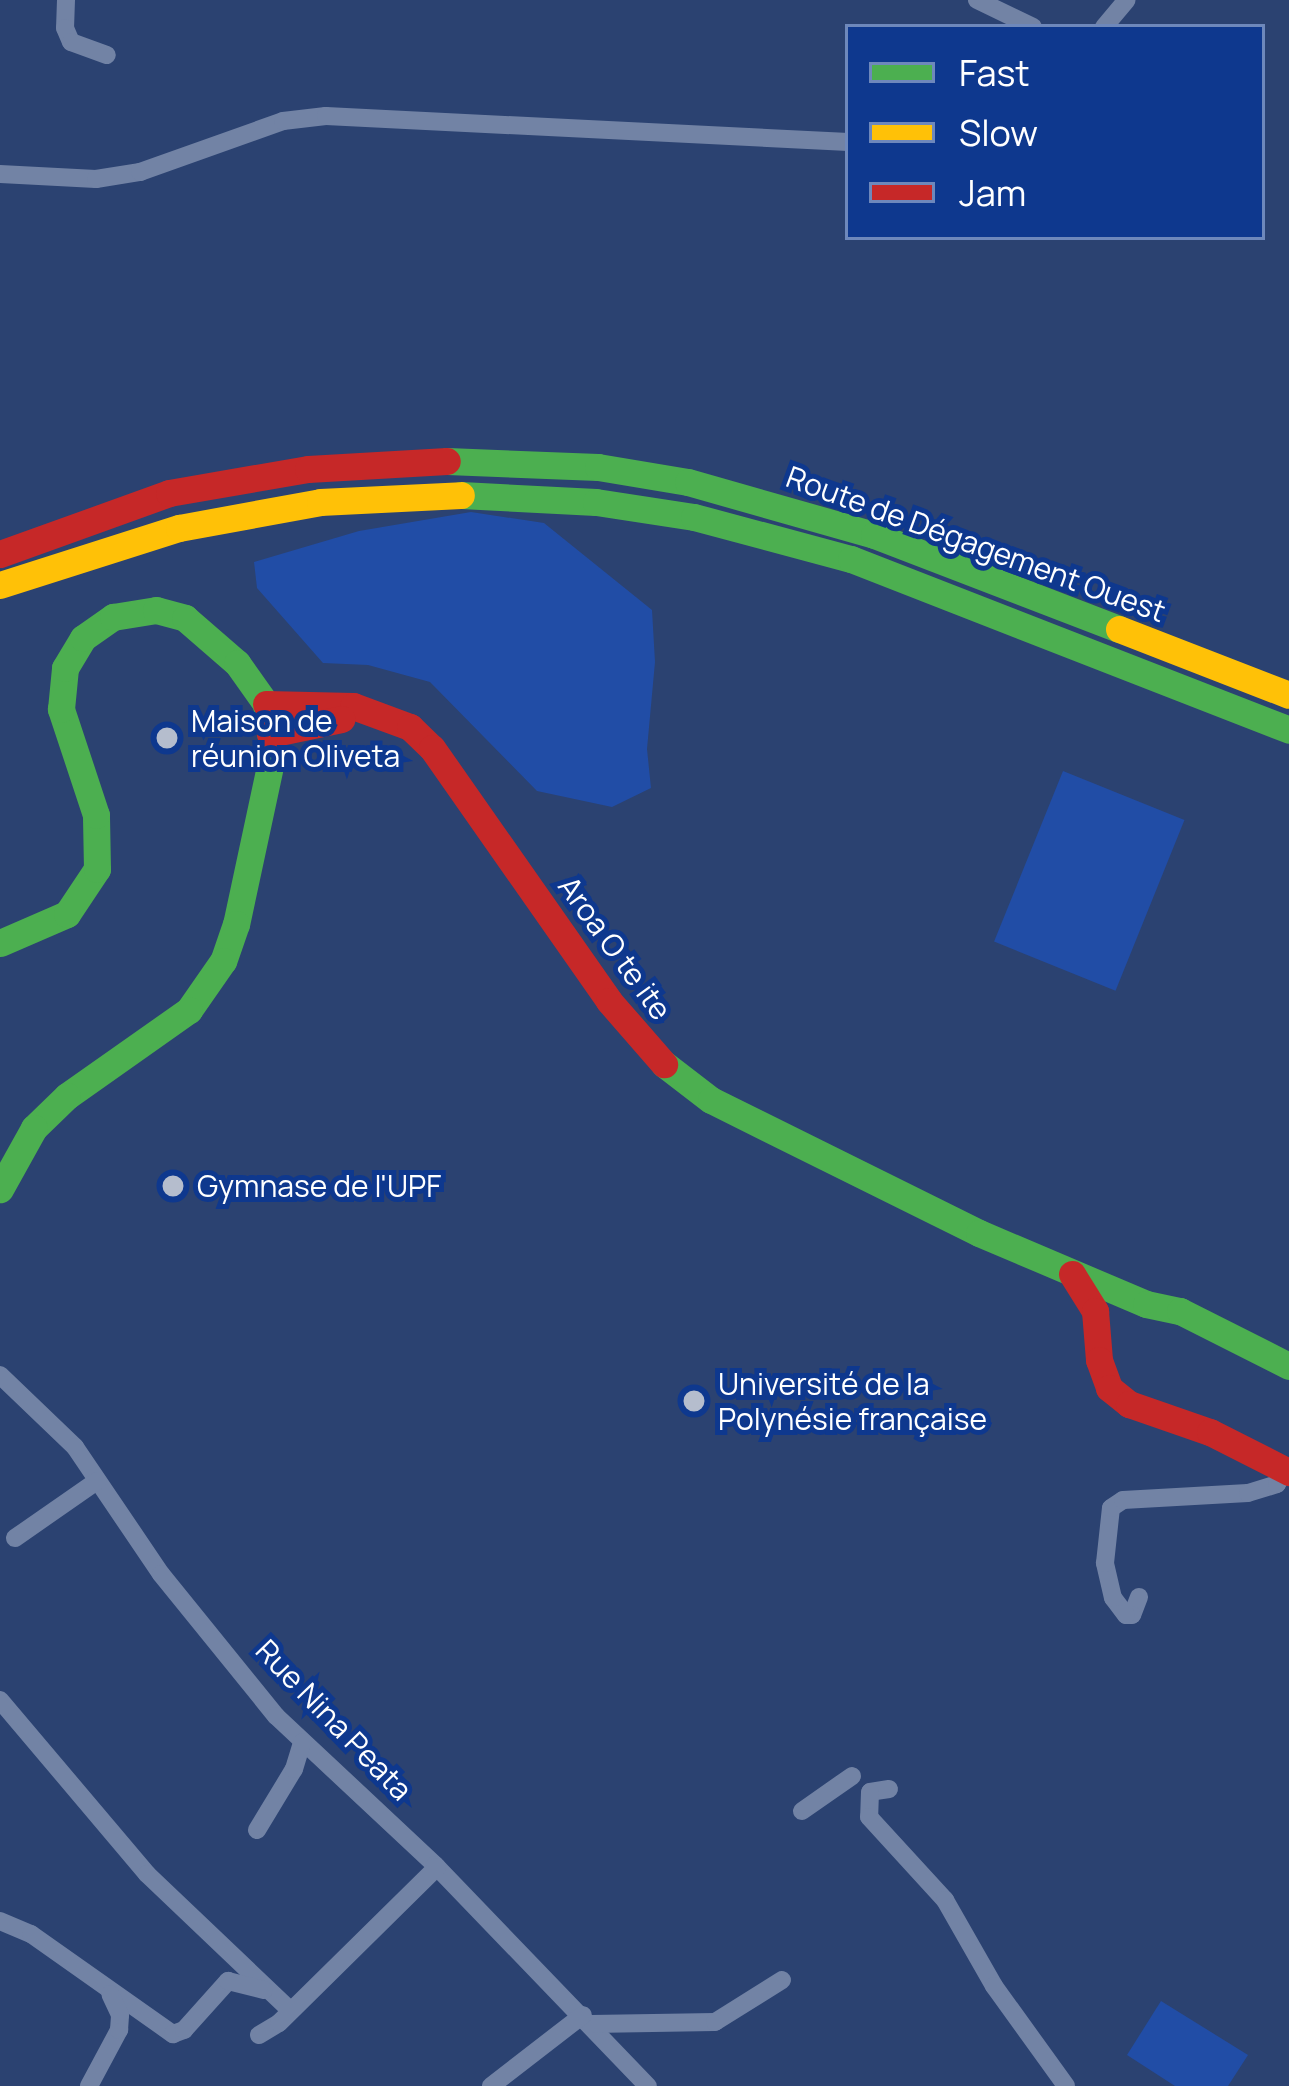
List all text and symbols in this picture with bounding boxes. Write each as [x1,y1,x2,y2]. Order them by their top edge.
legend [845,24,1265,240]
text: Fast [959,48,1030,97]
text: Slow [959,108,1038,157]
text: Jam [959,168,1026,217]
street label: Route de Dégagement Ouest [782,459,1170,629]
place label: Maison de réunion Oliveta [191,703,400,774]
marker: Maison de réunion Oliveta [154,725,180,751]
street label: Aroa O te ite [551,869,679,1027]
place label: Gymnase de l'UPF [197,1168,441,1204]
marker: Gymnase de l'UPF [160,1173,186,1199]
place label: Université de la Polynésie française [718,1366,987,1436]
marker: Université de la Polynésie française [681,1388,707,1414]
street label: Rue Nina Peata [248,1632,420,1808]

